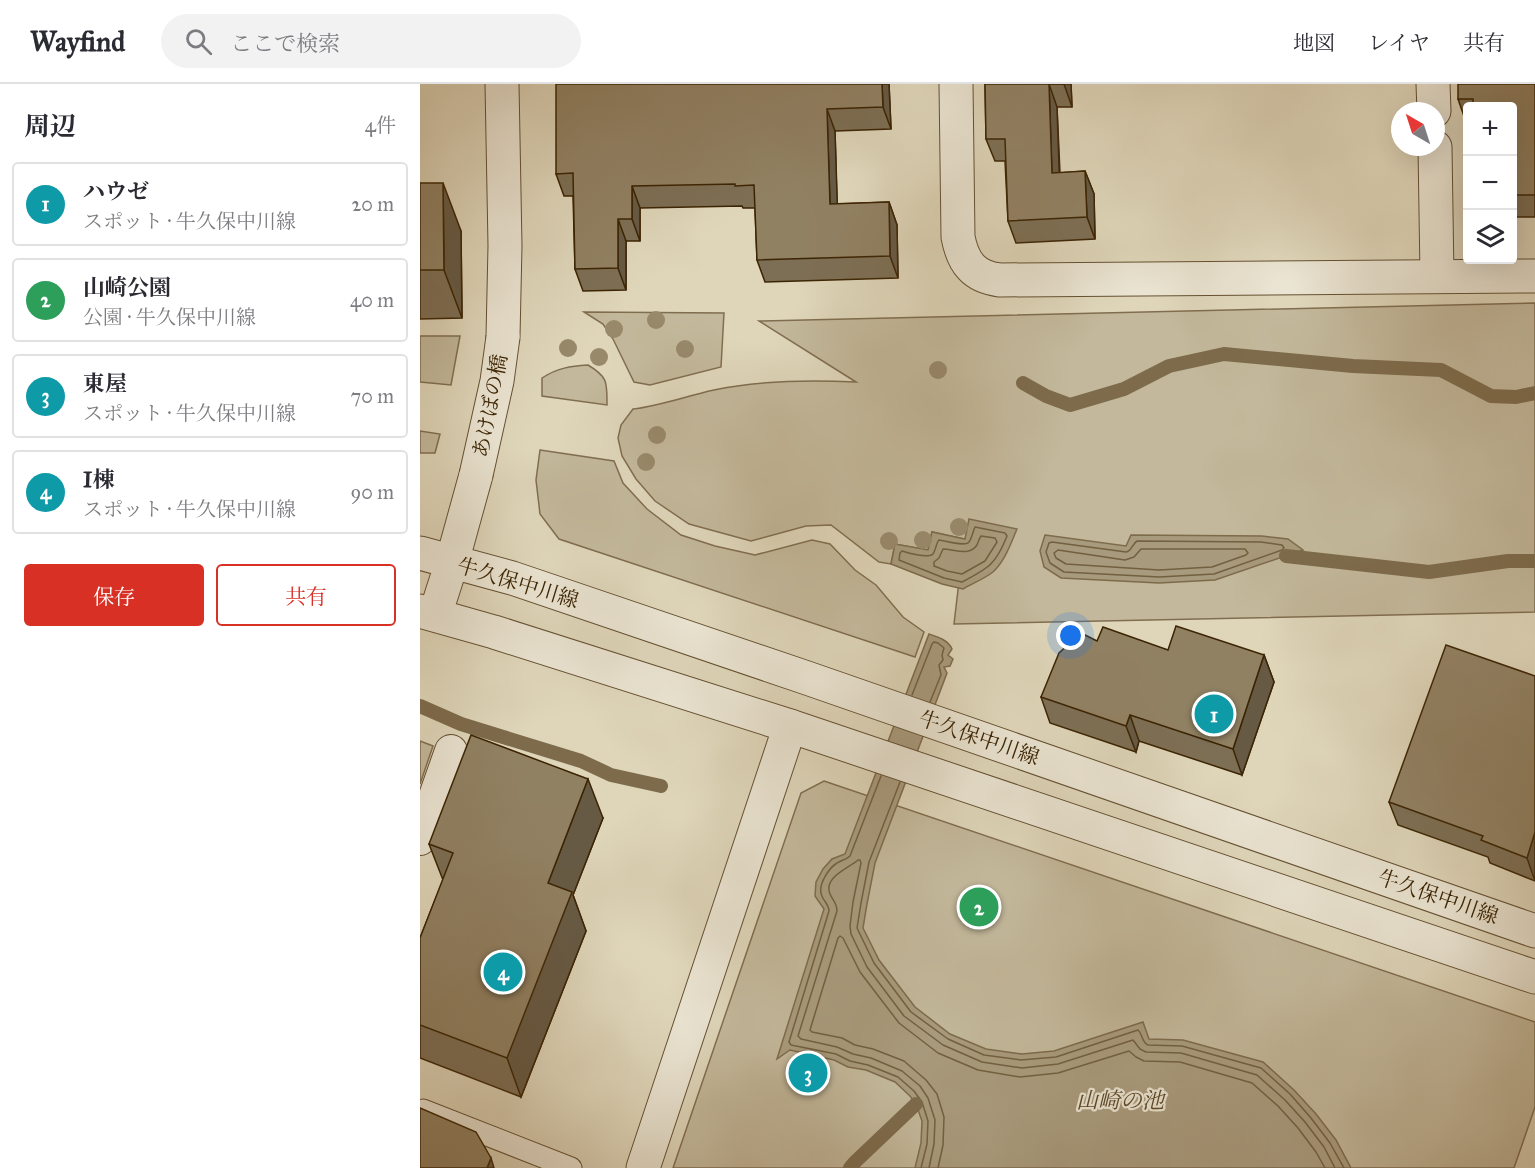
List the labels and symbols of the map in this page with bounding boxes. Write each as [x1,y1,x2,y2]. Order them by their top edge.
north arrow [1391,102,1445,156]
street label: あけぼの橋 [467,352,513,460]
street label: 牛久保中川線 [454,552,582,614]
your location [1056,621,1085,650]
pin: 1 [1194,692,1234,736]
street label: 牛久保中川線 [915,705,1043,771]
street label: 牛久保中川線 [1374,864,1502,930]
pin: 2 [960,884,998,930]
pin: 4 [484,950,523,994]
pin: 3 [788,1050,828,1096]
water label: 山崎の池 [1076,1087,1167,1114]

